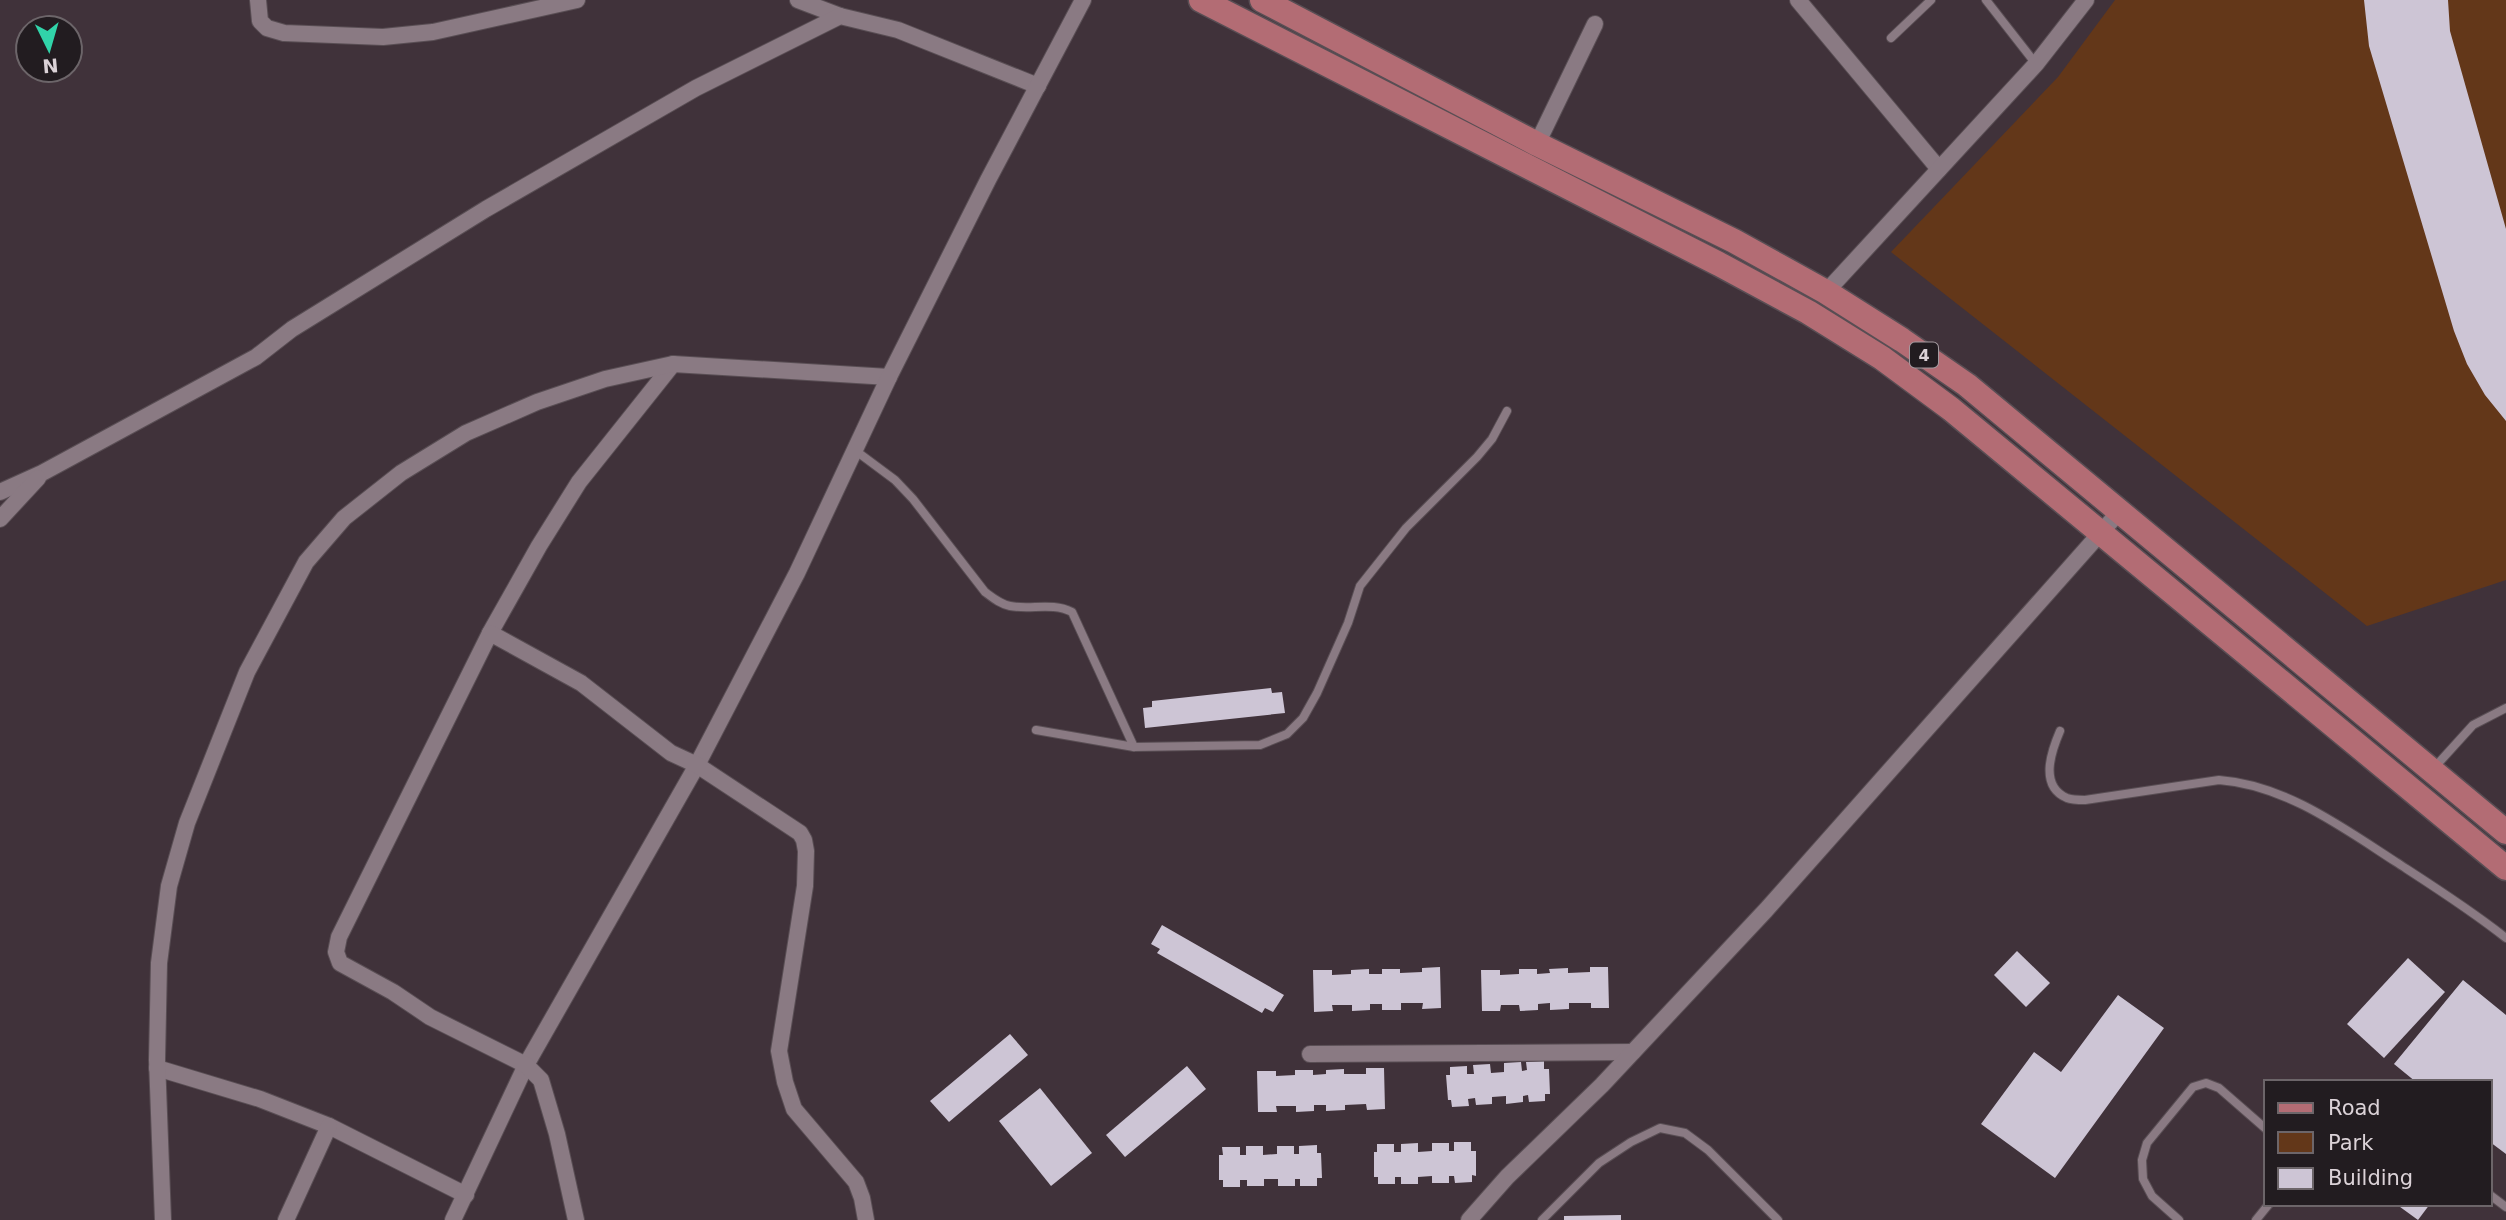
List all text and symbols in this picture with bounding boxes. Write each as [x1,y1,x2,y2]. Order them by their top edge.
north arrow [14,14,84,84]
text: N [42,54,59,78]
road number: 4 [1910,342,1938,368]
legend [2264,1080,2492,1206]
text: Road [2328,1096,2381,1120]
text: Park [2328,1131,2374,1155]
text: Building [2328,1166,2413,1190]

